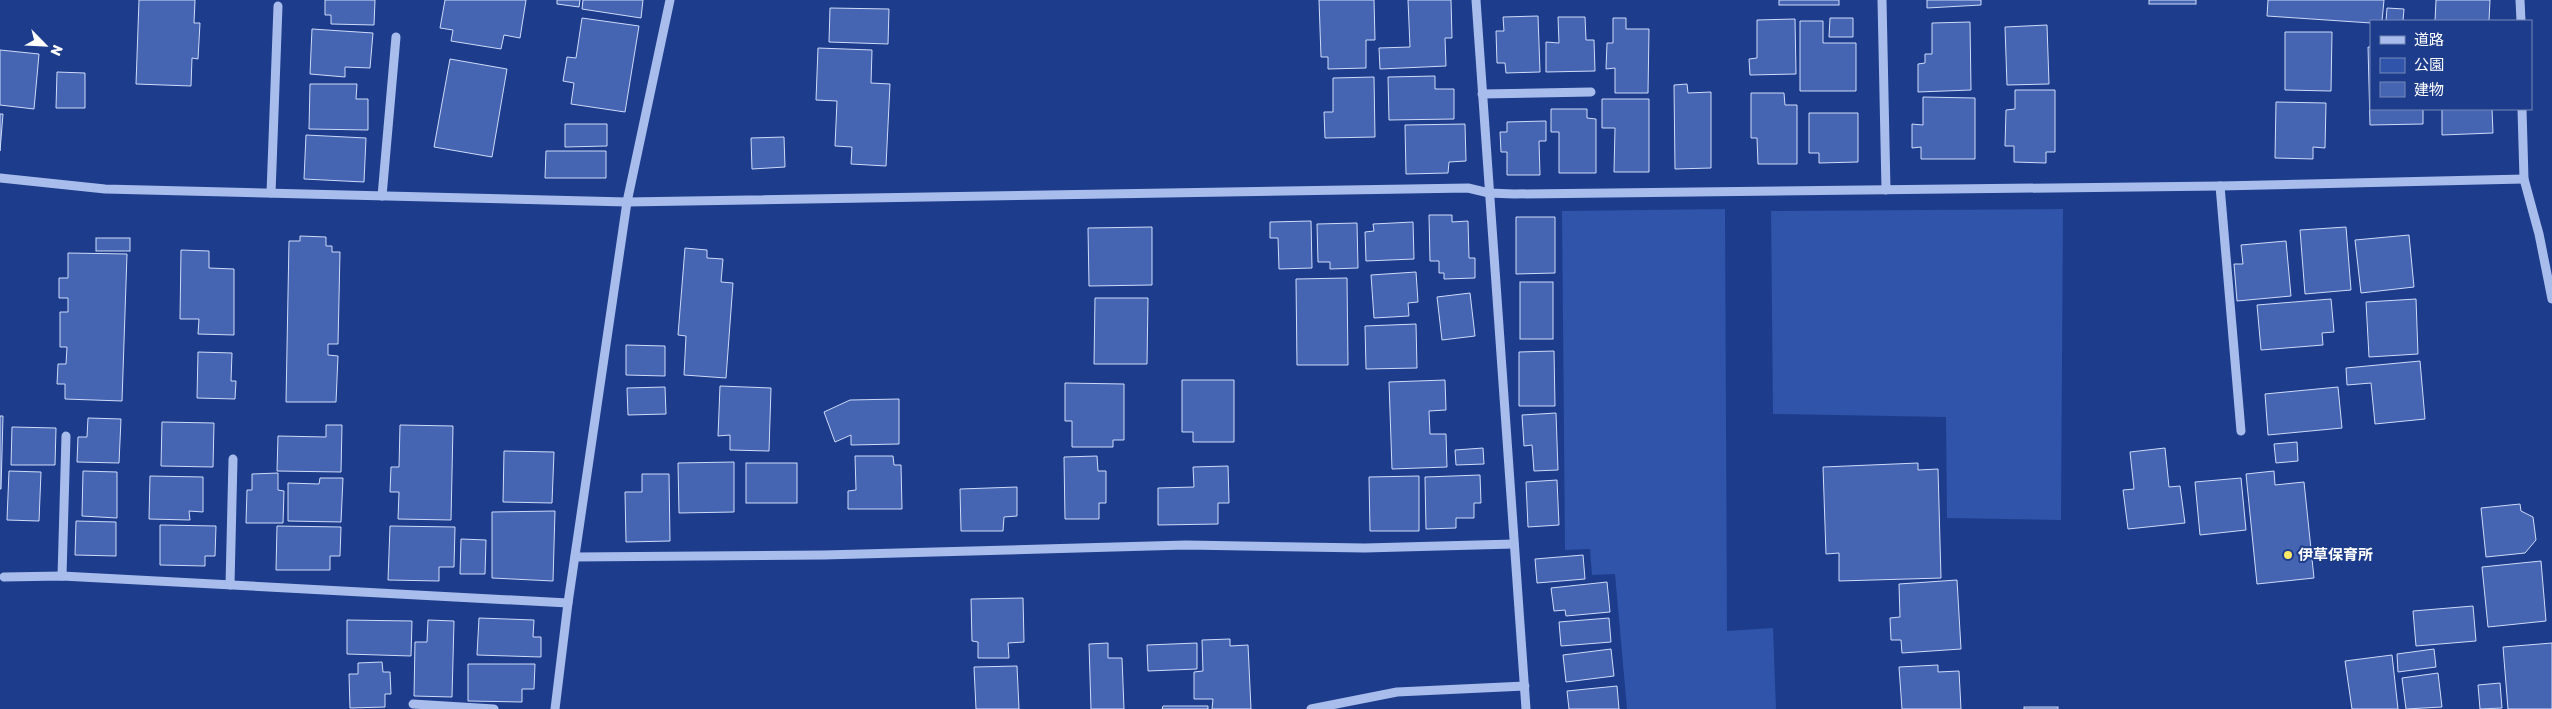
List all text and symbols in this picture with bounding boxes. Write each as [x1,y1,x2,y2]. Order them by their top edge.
north arrow [20,20,70,70]
legend [2370,20,2532,110]
text: 道路 [2414,31,2444,49]
text: N [47,42,66,58]
text: 公園 [2414,56,2444,74]
text: 建物 [2414,81,2444,99]
place label: 伊草保育所 [2298,546,2373,564]
marker: 伊草保育所 [2282,549,2294,561]

